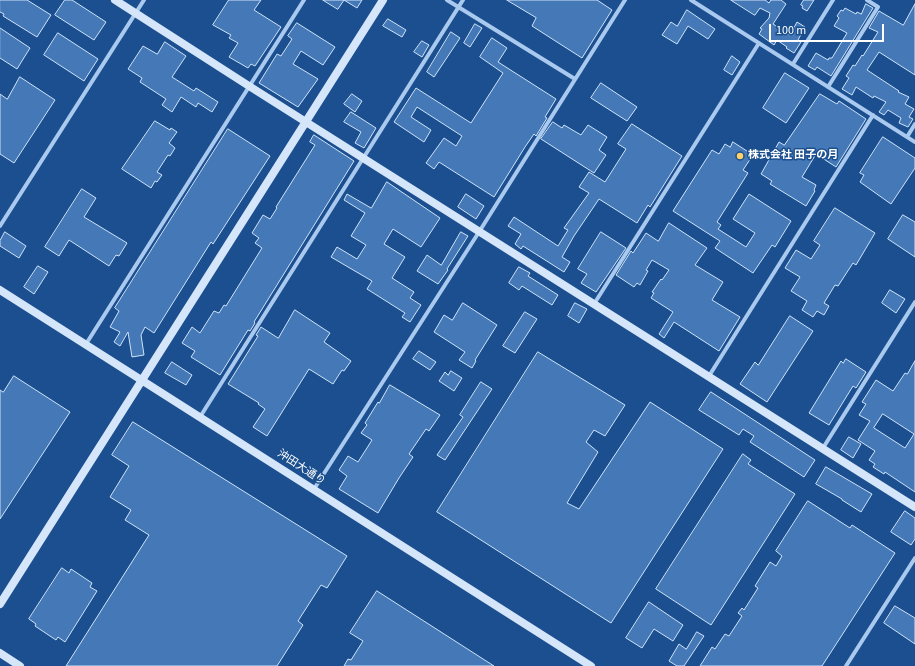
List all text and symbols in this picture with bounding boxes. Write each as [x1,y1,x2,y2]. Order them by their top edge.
scale bar [771,16,886,42]
text: 100 m [776,22,806,39]
place label: 株式会社 田子の月 [748,149,838,163]
marker: 株式会社 田子の月 [735,151,745,161]
street label: 沖田大通り [274,447,328,489]

